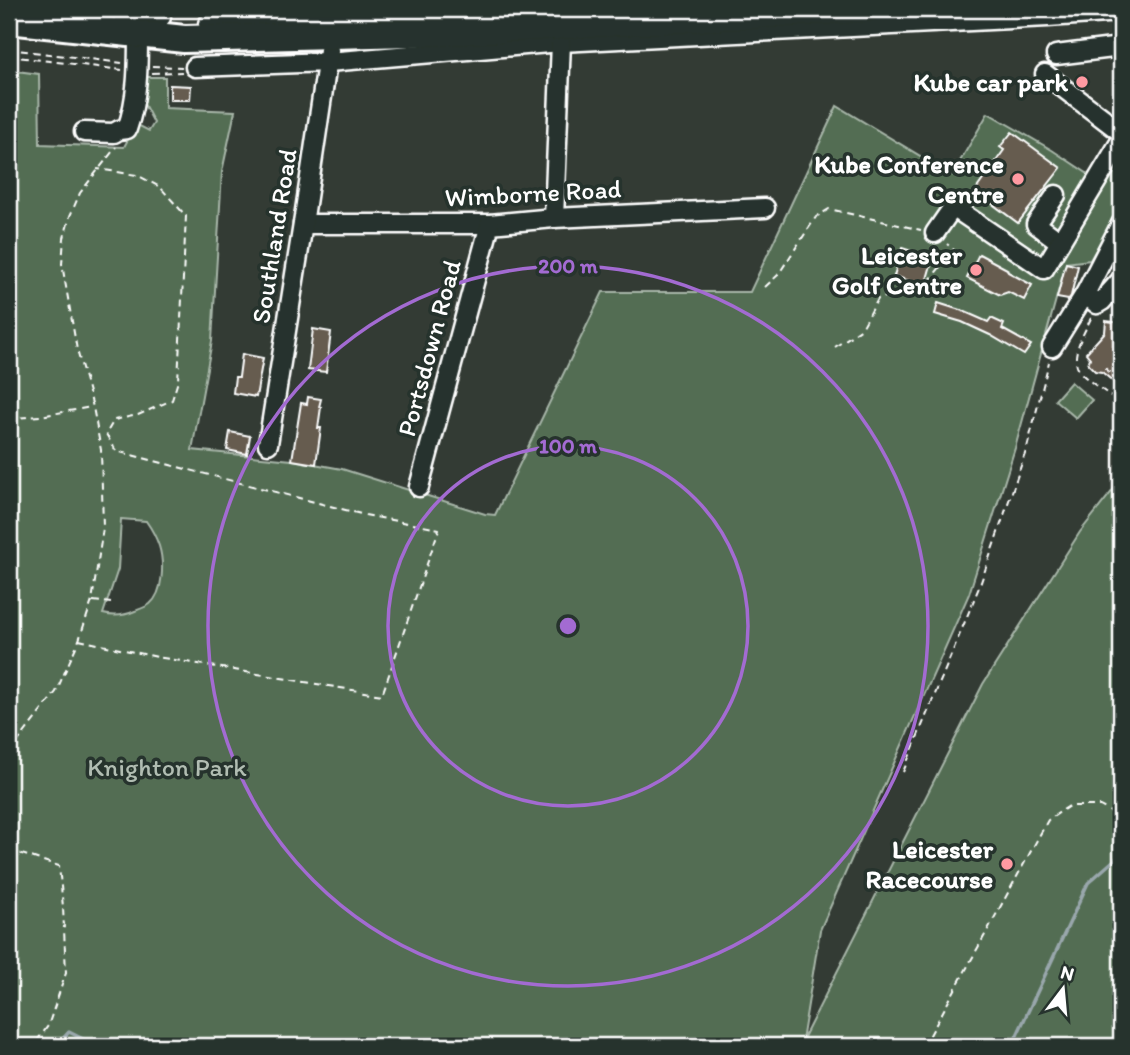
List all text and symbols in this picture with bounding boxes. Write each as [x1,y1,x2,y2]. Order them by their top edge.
place label: Kube car park [914,66,1069,98]
marker: Kube car park [1074,74,1090,90]
street label: Southland Road [244,146,304,326]
place label: Kube Conference Centre [814,148,1004,210]
marker: Kube Conference Centre [1010,171,1026,187]
street label: Wimborne Road [444,172,622,214]
place label: Leicester Golf Centre [832,239,963,301]
text: 200 m [538,253,598,278]
street label: Portsdown Road [390,255,468,440]
marker: Leicester Golf Centre [968,262,984,278]
text: 100 m [539,433,597,458]
centre of rings [556,614,580,638]
park label: Knighton Park [87,751,247,783]
place label: Leicester Racecourse [866,833,994,895]
marker: Leicester Racecourse [999,856,1015,872]
north arrow [1028,954,1098,1024]
text: N [1058,960,1077,986]

